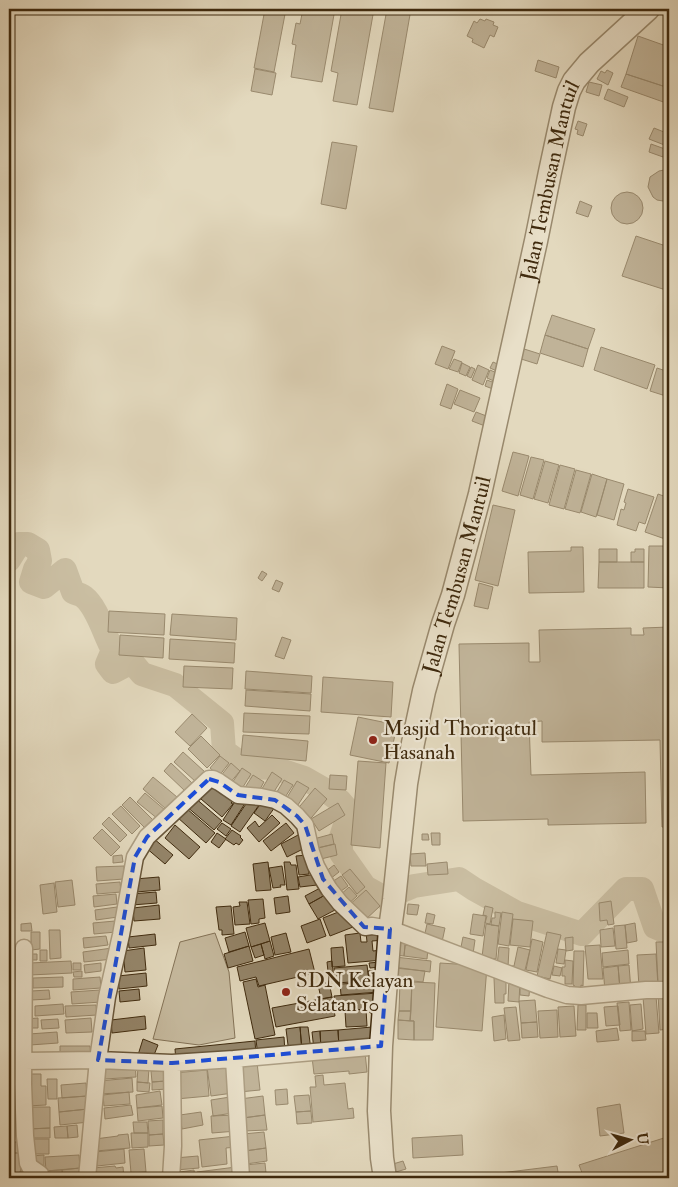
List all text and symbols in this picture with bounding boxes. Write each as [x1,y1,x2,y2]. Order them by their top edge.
street label: Jalan Tembusan Mantuil [514,76,586,285]
street label: Jalan Tembusan Mantuil [416,473,498,678]
place label: Masjid Thoriqatul Hasanah [383,715,537,766]
marker: Masjid Thoriqatul Hasanah [367,734,379,746]
place label: SDN Kelayan Selatan 10 [296,967,413,1018]
marker: SDN Kelayan Selatan 10 [280,986,292,998]
north arrow [606,1114,656,1164]
text: U [633,1132,652,1146]

